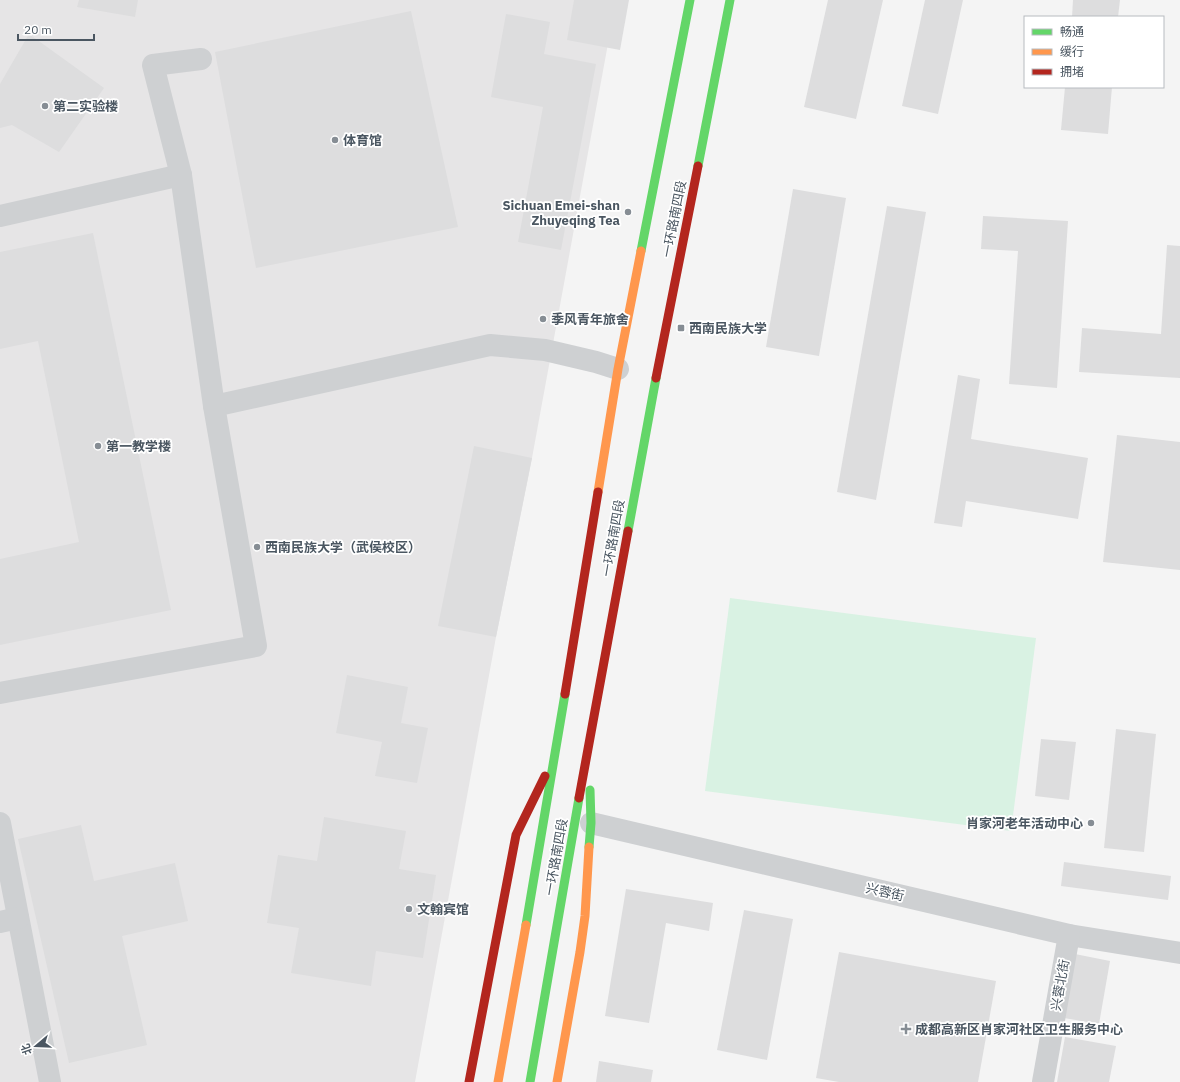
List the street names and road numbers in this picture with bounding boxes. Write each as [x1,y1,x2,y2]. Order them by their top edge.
street label: 一环路南四段 [658,179,690,259]
street label: 一环路南四段 [598,498,628,578]
street label: 一环路南四段 [541,817,571,897]
street label: 兴蓉街 [864,879,906,905]
street label: 兴蓉北街 [1047,958,1073,1012]

